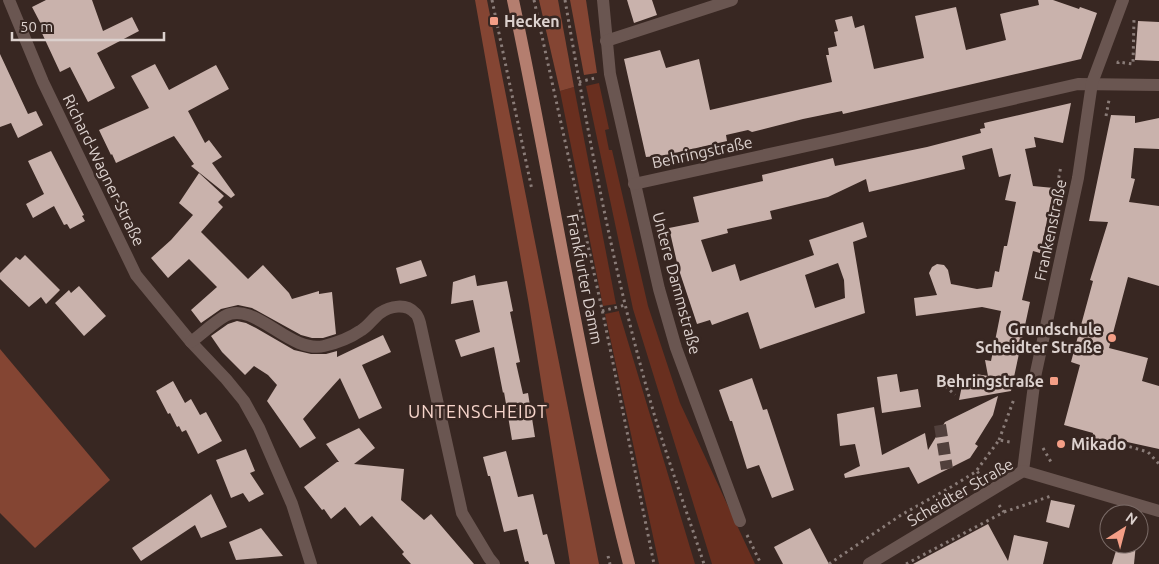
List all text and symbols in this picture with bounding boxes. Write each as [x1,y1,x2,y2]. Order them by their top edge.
scale bar [12,10,165,42]
place label: Hecken [504,12,560,30]
marker: Hecken [488,15,500,27]
text: 50 m [20,18,53,35]
street label: Richard-Wagner-Straße [59,91,149,249]
street label: Behringstraße [650,133,754,171]
street label: Frankenstraße [1030,178,1070,282]
street label: Untere Dammstraße [649,210,705,356]
street label: Frankfurter Damm [563,212,607,346]
place label: Grundschule Scheidter Straße [976,320,1102,356]
marker: Grundschule Scheidter Straße [1106,332,1118,344]
place label: Behringstraße [936,372,1044,390]
marker: Behringstraße [1048,375,1060,387]
district label: UNTENSCHEIDT [408,401,548,421]
place label: Mikado [1071,435,1126,453]
marker: Mikado [1055,438,1067,450]
street label: Scheidter Straße [904,454,1016,530]
north arrow [1099,504,1149,554]
text: N [1123,509,1141,528]

